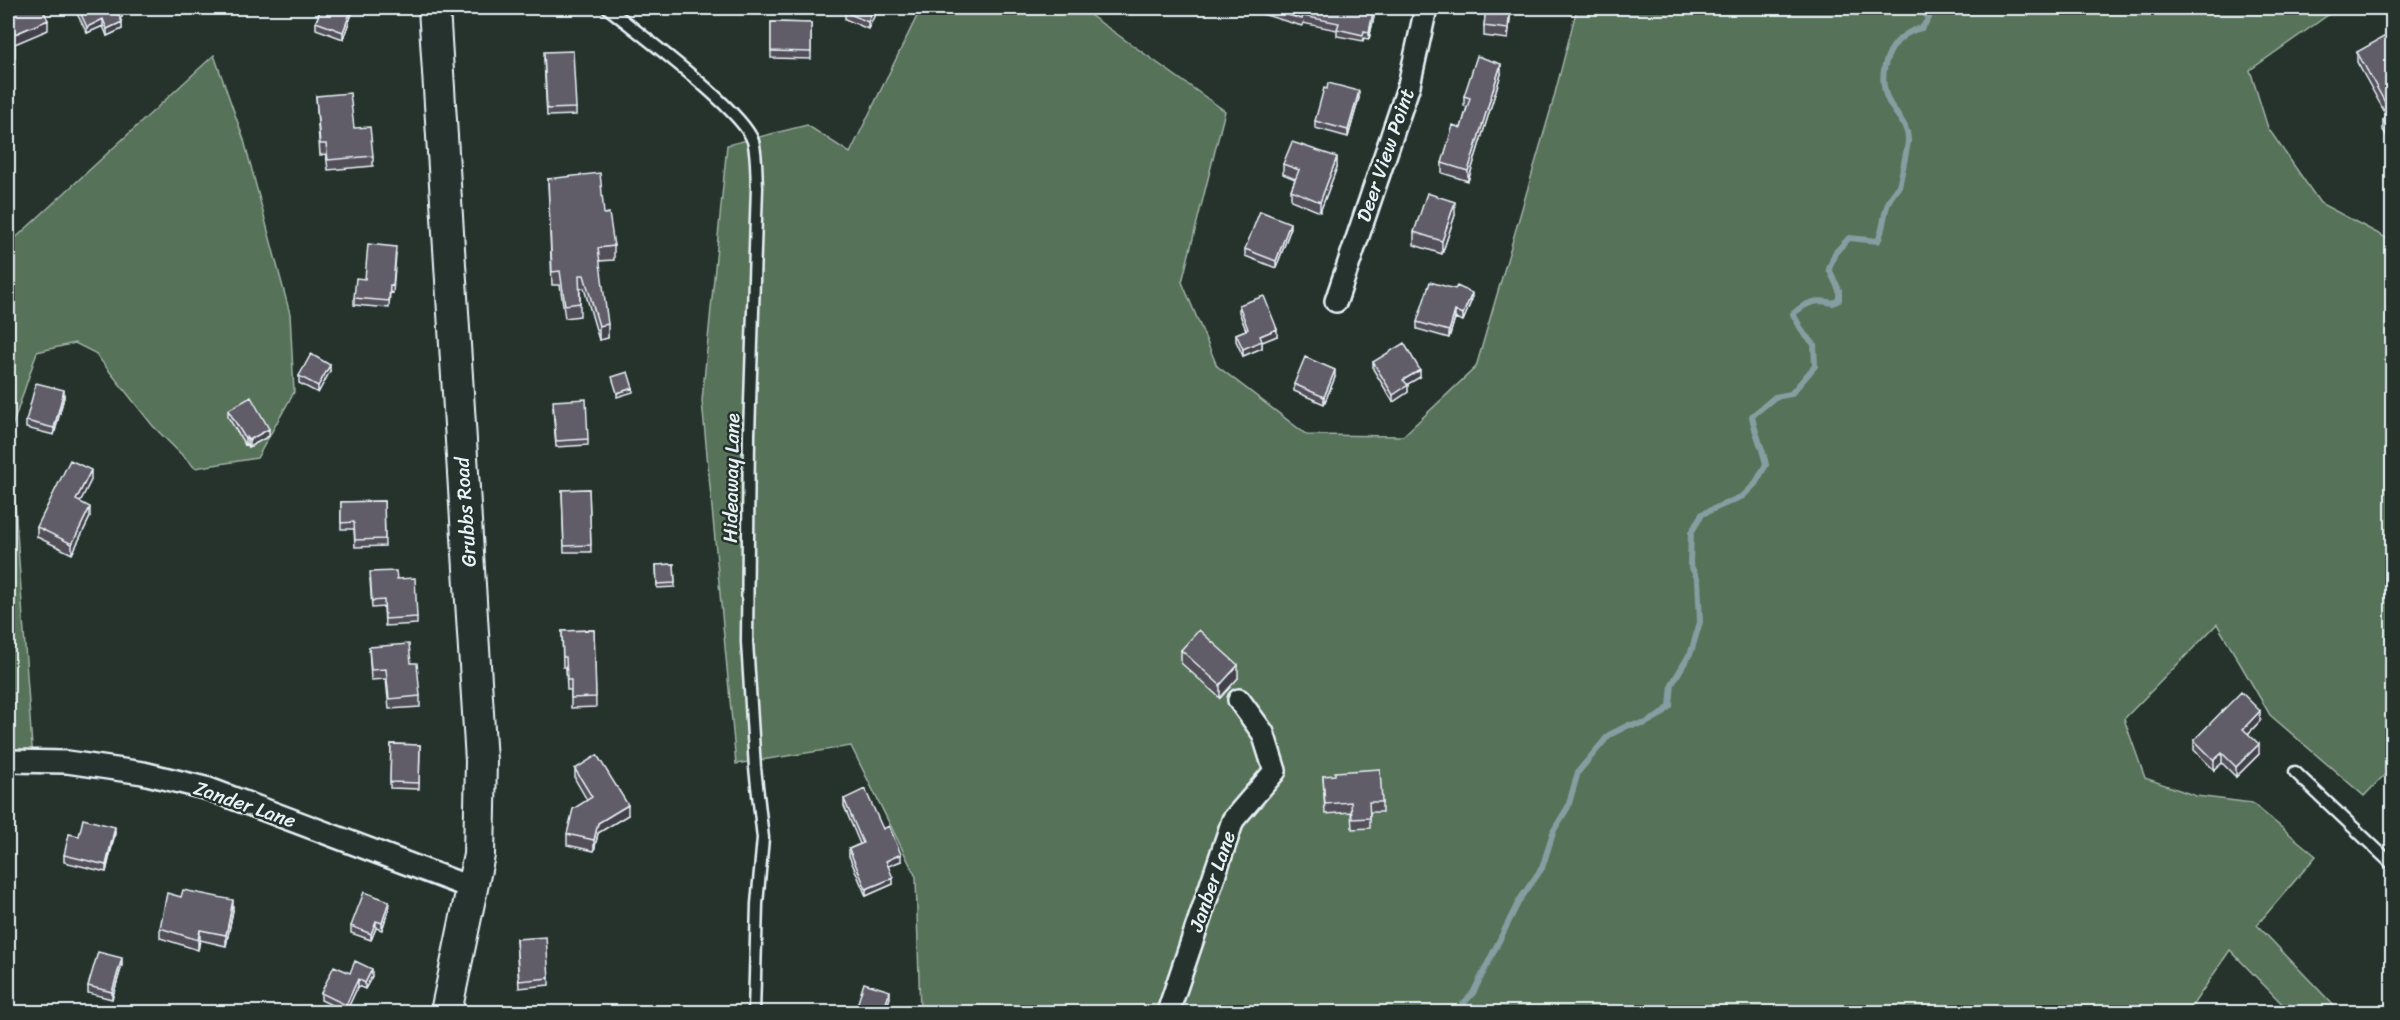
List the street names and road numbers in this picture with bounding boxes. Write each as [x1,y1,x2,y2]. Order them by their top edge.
street label: Deer View Point [1346,83,1425,227]
street label: Hideaway Lane [713,413,750,543]
street label: Grubbs Road [444,454,487,568]
street label: Zander Lane [189,771,301,838]
street label: Janber Lane [1179,826,1246,937]

